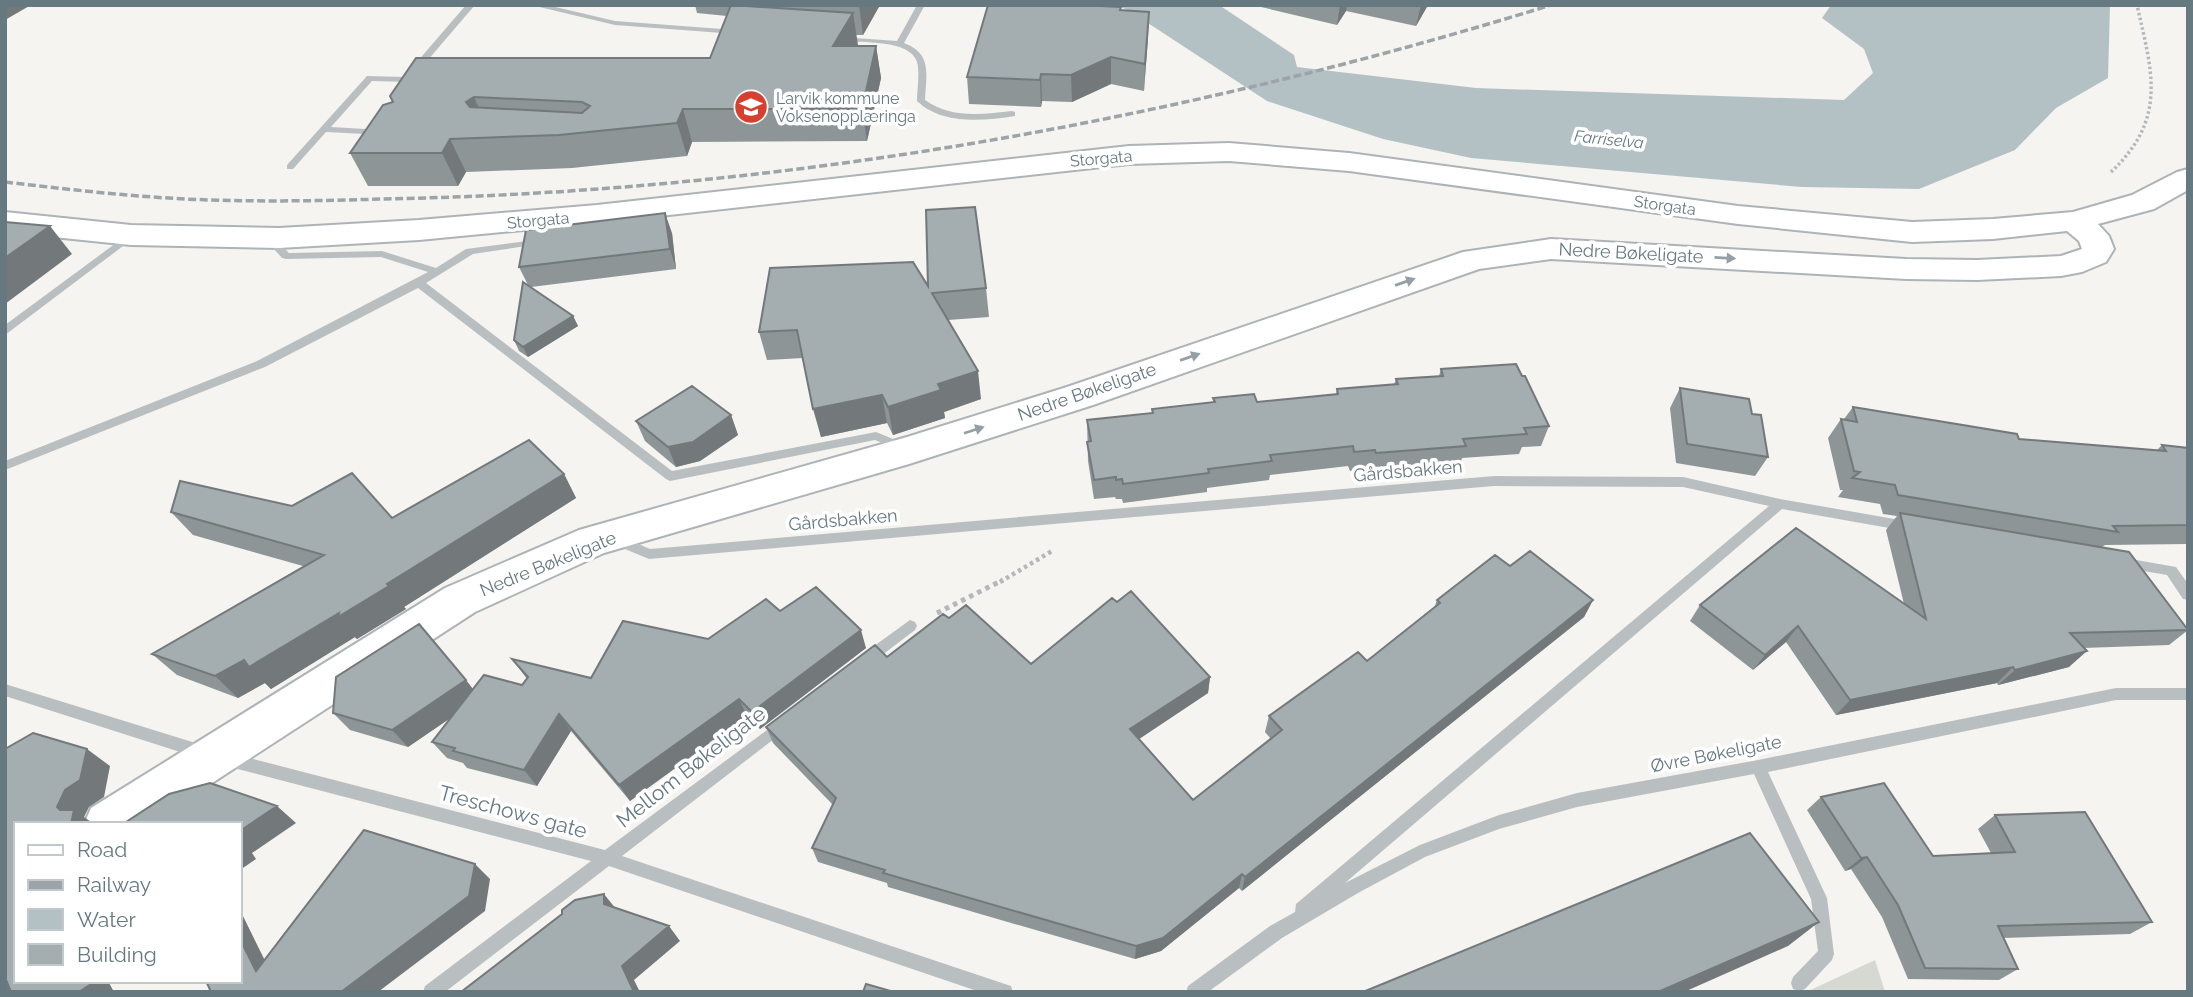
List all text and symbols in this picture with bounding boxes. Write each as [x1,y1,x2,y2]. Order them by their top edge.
school or university icon: Larvik kommune Voksenopplæringa [732,88,770,126]
place label: Larvik kommune Voksenopplæringa [776,89,916,126]
water label: Farriselva [1573,126,1645,153]
street label: Storgata [1069,146,1133,171]
street label: Storgata [1633,192,1697,219]
street label: Storgata [506,208,570,233]
street label: Nedre Bøkeligate [1558,238,1704,267]
one-way arrow [1715,252,1737,263]
one-way arrow [1394,276,1415,287]
one-way arrow [1179,351,1200,362]
street label: Nedre Bøkeligate [1015,358,1159,425]
one-way arrow [964,424,985,434]
street label: Gårdsbakken [1353,455,1463,486]
street label: Gårdsbakken [788,504,898,535]
street label: Nedre Bøkeligate [477,526,619,600]
street label: Mellom Bøkeligate [611,701,770,833]
street label: Øvre Bøkeligate [1649,730,1783,776]
street label: Treschows gate [436,780,590,843]
legend [14,822,242,983]
text: Road [77,837,127,862]
text: Railway [77,872,151,897]
text: Water [77,907,136,932]
text: Building [77,942,157,967]

